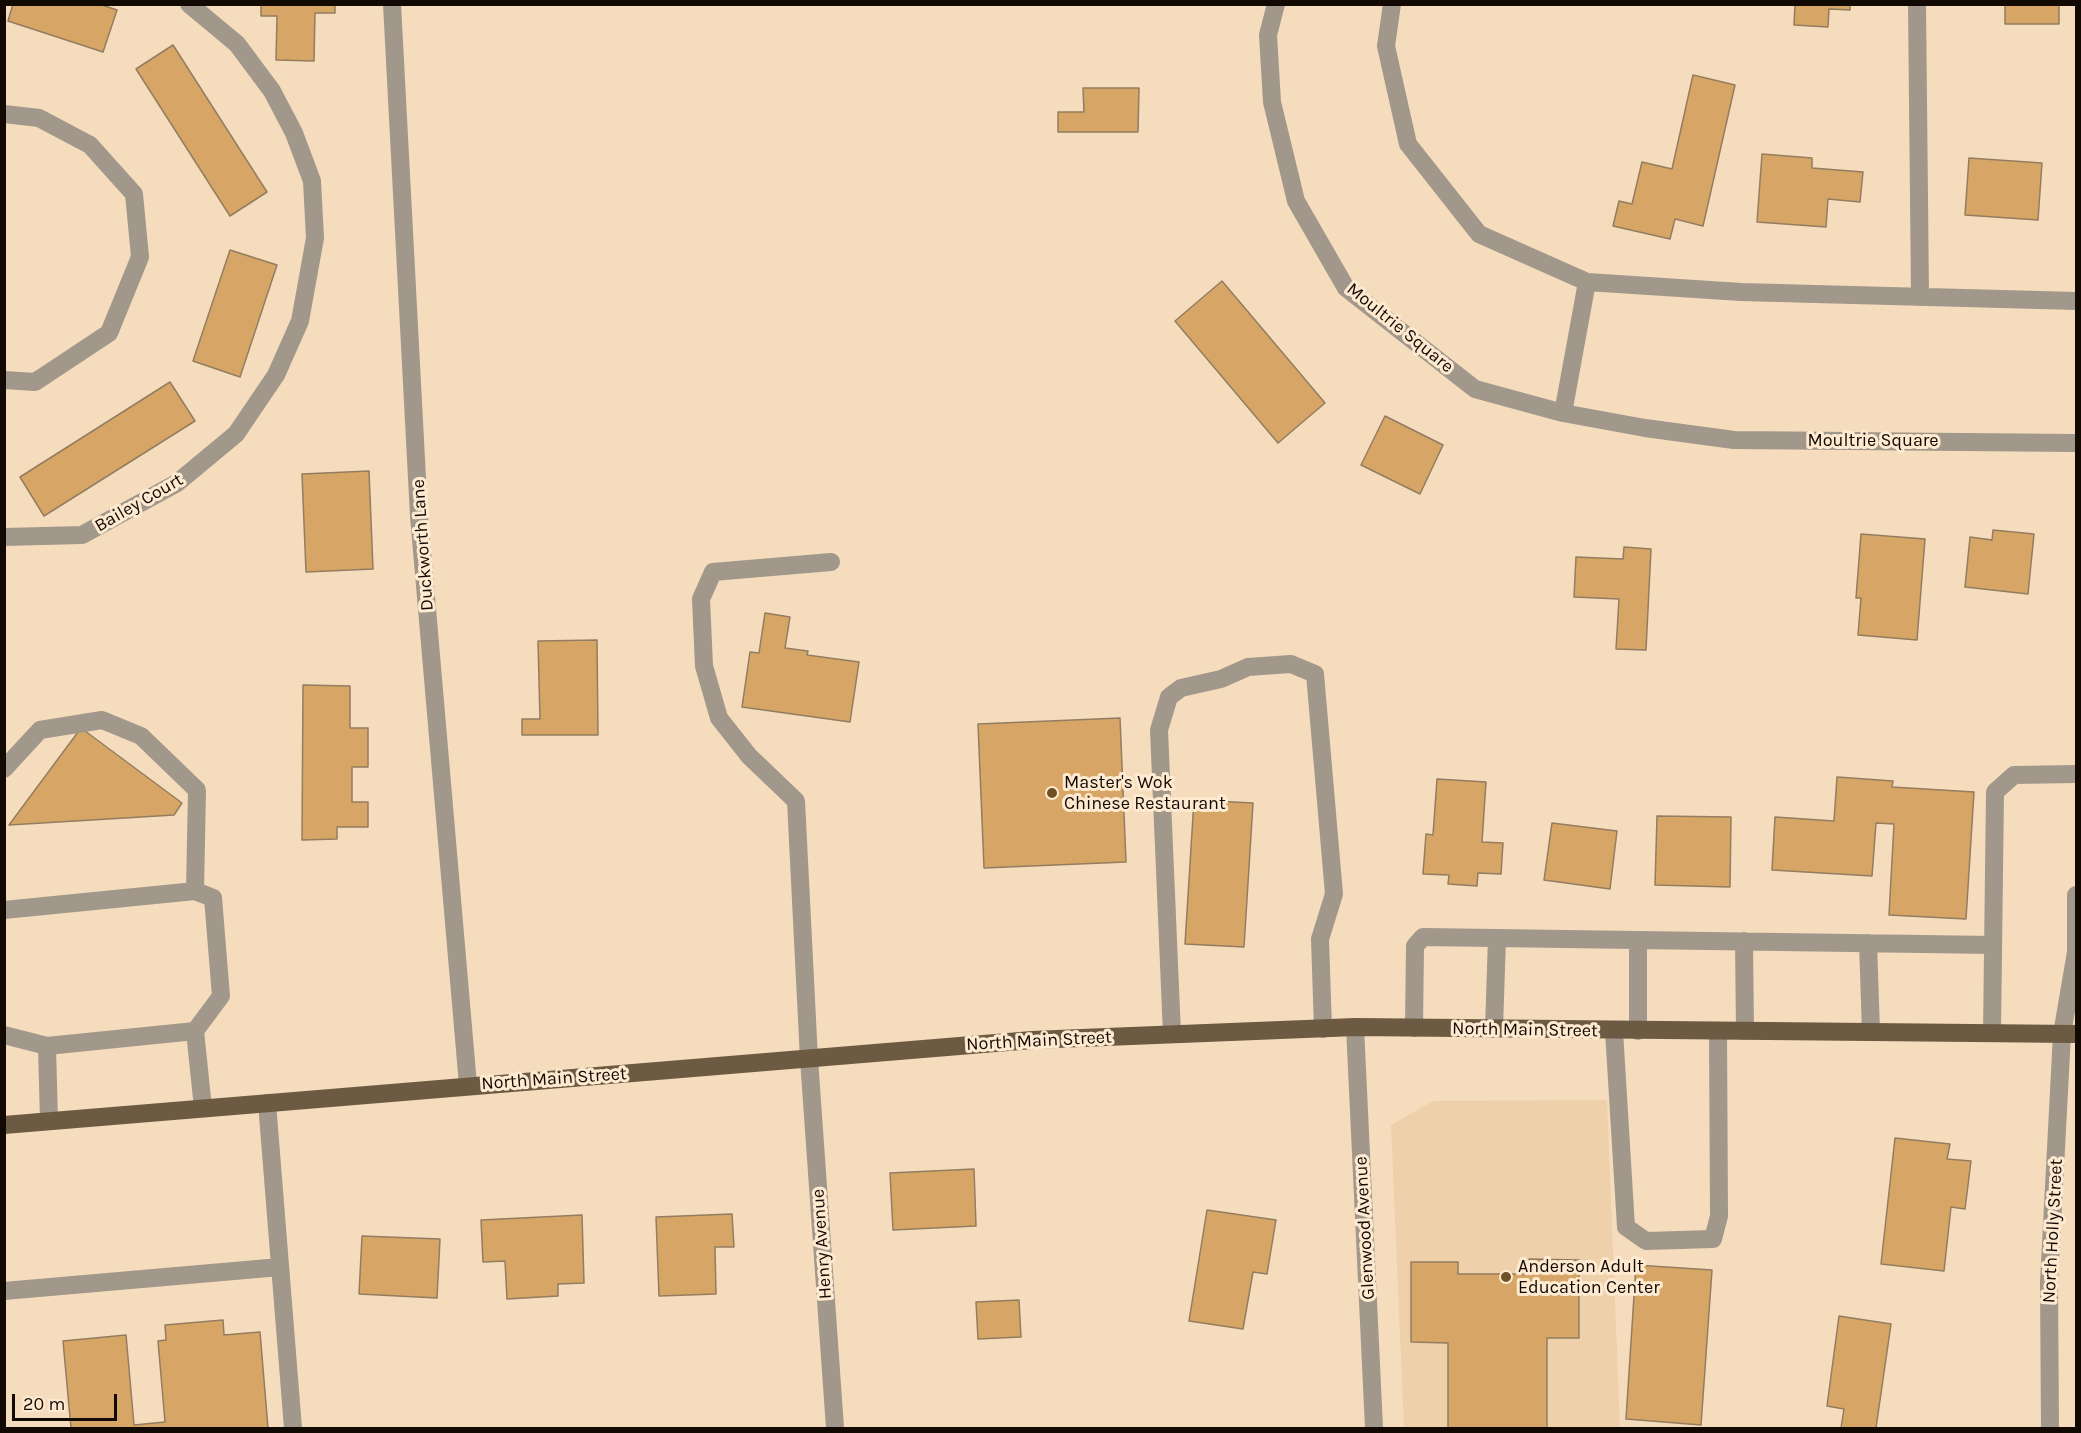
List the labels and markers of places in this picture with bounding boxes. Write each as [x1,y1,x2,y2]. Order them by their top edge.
place label: Master's Wok Chinese Restaurant [1064,772,1226,814]
marker: Master's Wok Chinese Restaurant [1045,786,1059,800]
place label: Anderson Adult Education Center [1518,1256,1660,1298]
marker: Anderson Adult Education Center [1499,1270,1513,1284]

